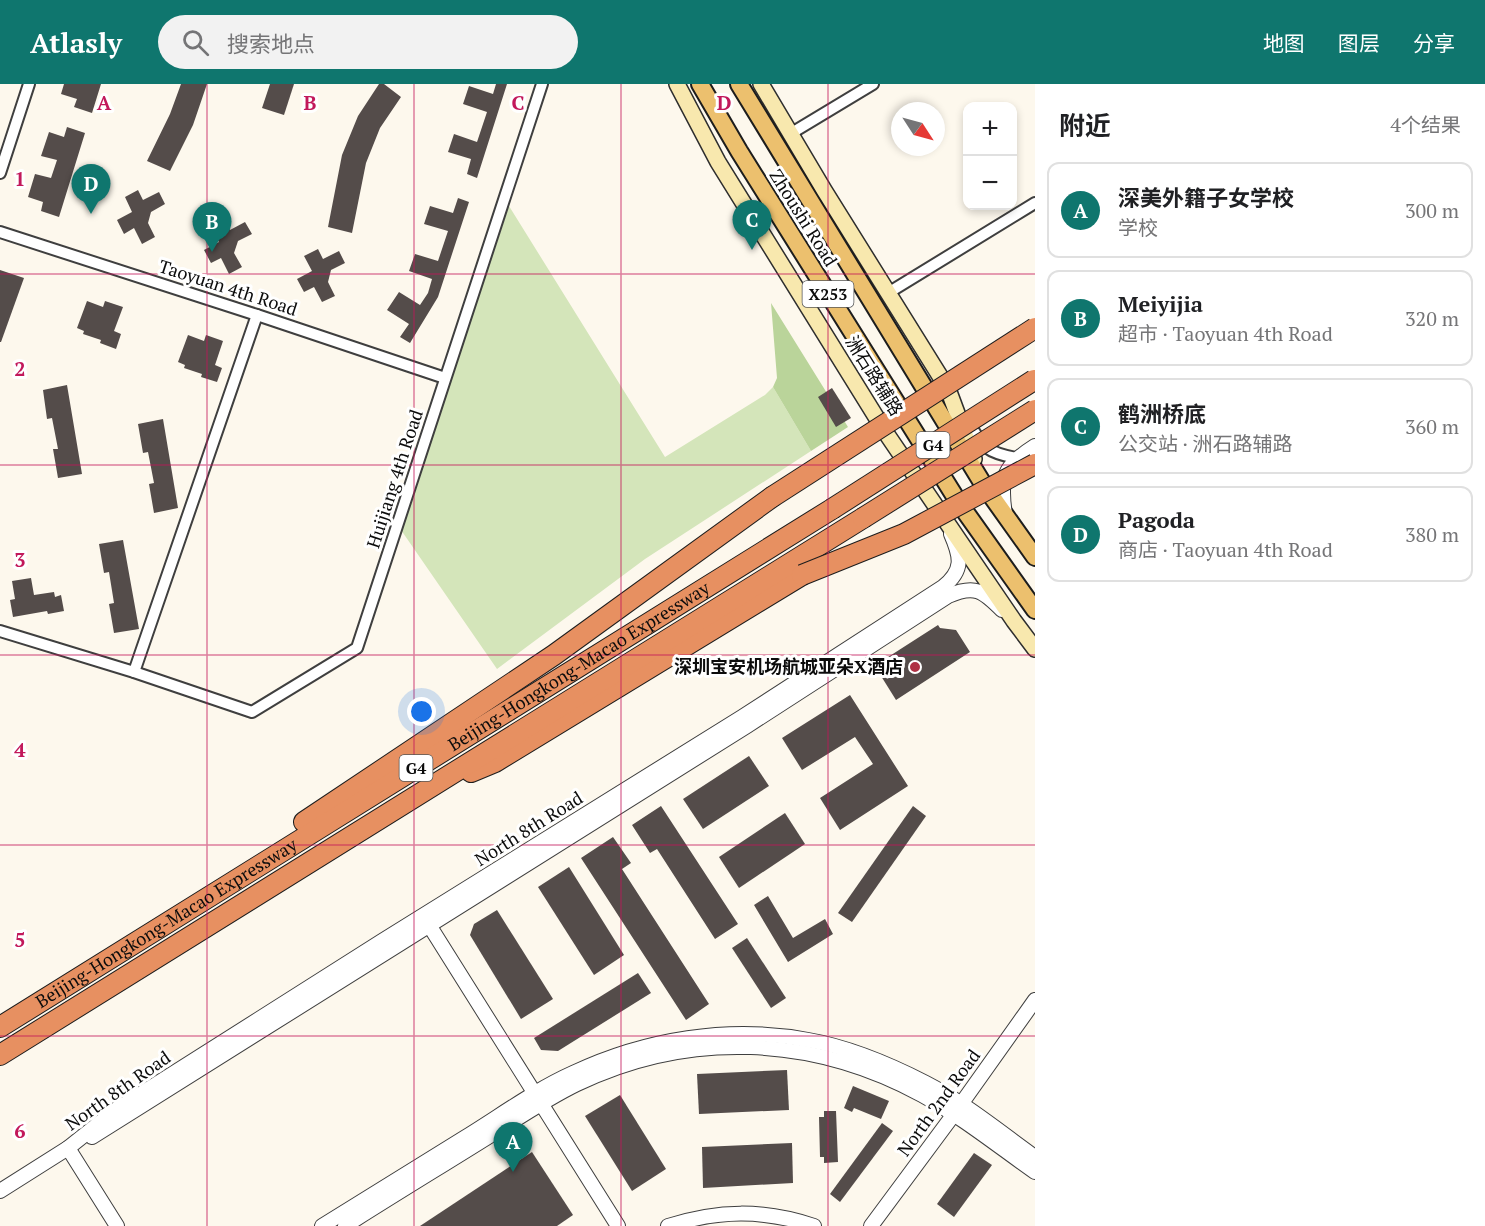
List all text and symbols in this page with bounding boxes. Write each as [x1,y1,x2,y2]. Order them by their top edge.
search box [158,15,578,69]
text: Atlasly [30,24,122,61]
icon: search [179,26,212,59]
text: 搜索地点 [227,29,315,58]
text: 地图 [1263,29,1305,57]
text: 图层 [1338,29,1380,57]
text: 分享 [1413,29,1455,57]
text: A [97,89,112,116]
text: B [304,89,317,116]
text: C [511,89,525,116]
text: D [717,89,731,116]
north arrow [891,102,945,156]
map controls [963,102,1017,210]
button: + [963,102,1017,156]
text: 附近 [1059,108,1111,142]
text: 4个结果 [1390,111,1461,138]
button: − [963,156,1017,210]
pin: D [72,164,110,214]
street label: Zhoushi Road [764,164,843,271]
text: 1 [14,165,26,192]
text: 深美外籍子女学校 [1118,183,1294,212]
text: A [1073,197,1088,224]
text: 300 m [1405,197,1459,224]
pin: C [732,200,771,250]
pin: B [192,202,232,252]
text: 学校 [1118,214,1158,241]
street label: Taoyuan 4th Road [156,253,301,321]
road number: X253 [802,281,854,307]
text: Meiyijia [1118,289,1203,318]
text: B [1074,305,1087,332]
text: 320 m [1405,305,1459,332]
text: 超市 · Taoyuan 4th Road [1118,320,1333,347]
street label: 洲石路辅路 [841,331,909,420]
text: 2 [14,355,26,382]
text: 鹤洲桥底 [1118,399,1206,428]
street label: Huijiang 4th Road [360,406,428,551]
text: C [1074,413,1087,440]
text: 360 m [1405,413,1459,440]
text: 公交站 · 洲石路辅路 [1118,430,1293,457]
road number: G4 [916,432,950,458]
text: Pagoda [1118,505,1195,534]
text: D [1073,521,1088,548]
text: 380 m [1405,521,1459,548]
text: 商店 · Taoyuan 4th Road [1118,536,1333,563]
text: 3 [14,546,26,573]
street label: Beijing-Hongkong-Macao Expressway [443,575,714,756]
place label: 深圳宝安机场航城亚朵X酒店 [674,654,903,678]
marker: 深圳宝安机场航城亚朵X酒店 [908,660,922,674]
your location [407,697,436,726]
text: 4 [14,736,26,763]
road number: G4 [400,755,432,781]
street label: North 8th Road [470,785,587,871]
street label: Beijing-Hongkong-Macao Expressway [31,832,302,1013]
text: 5 [14,926,26,953]
street label: North 2nd Road [891,1044,985,1161]
street label: North 8th Road [60,1045,175,1135]
text: 6 [14,1117,26,1144]
pin: A [494,1122,532,1172]

